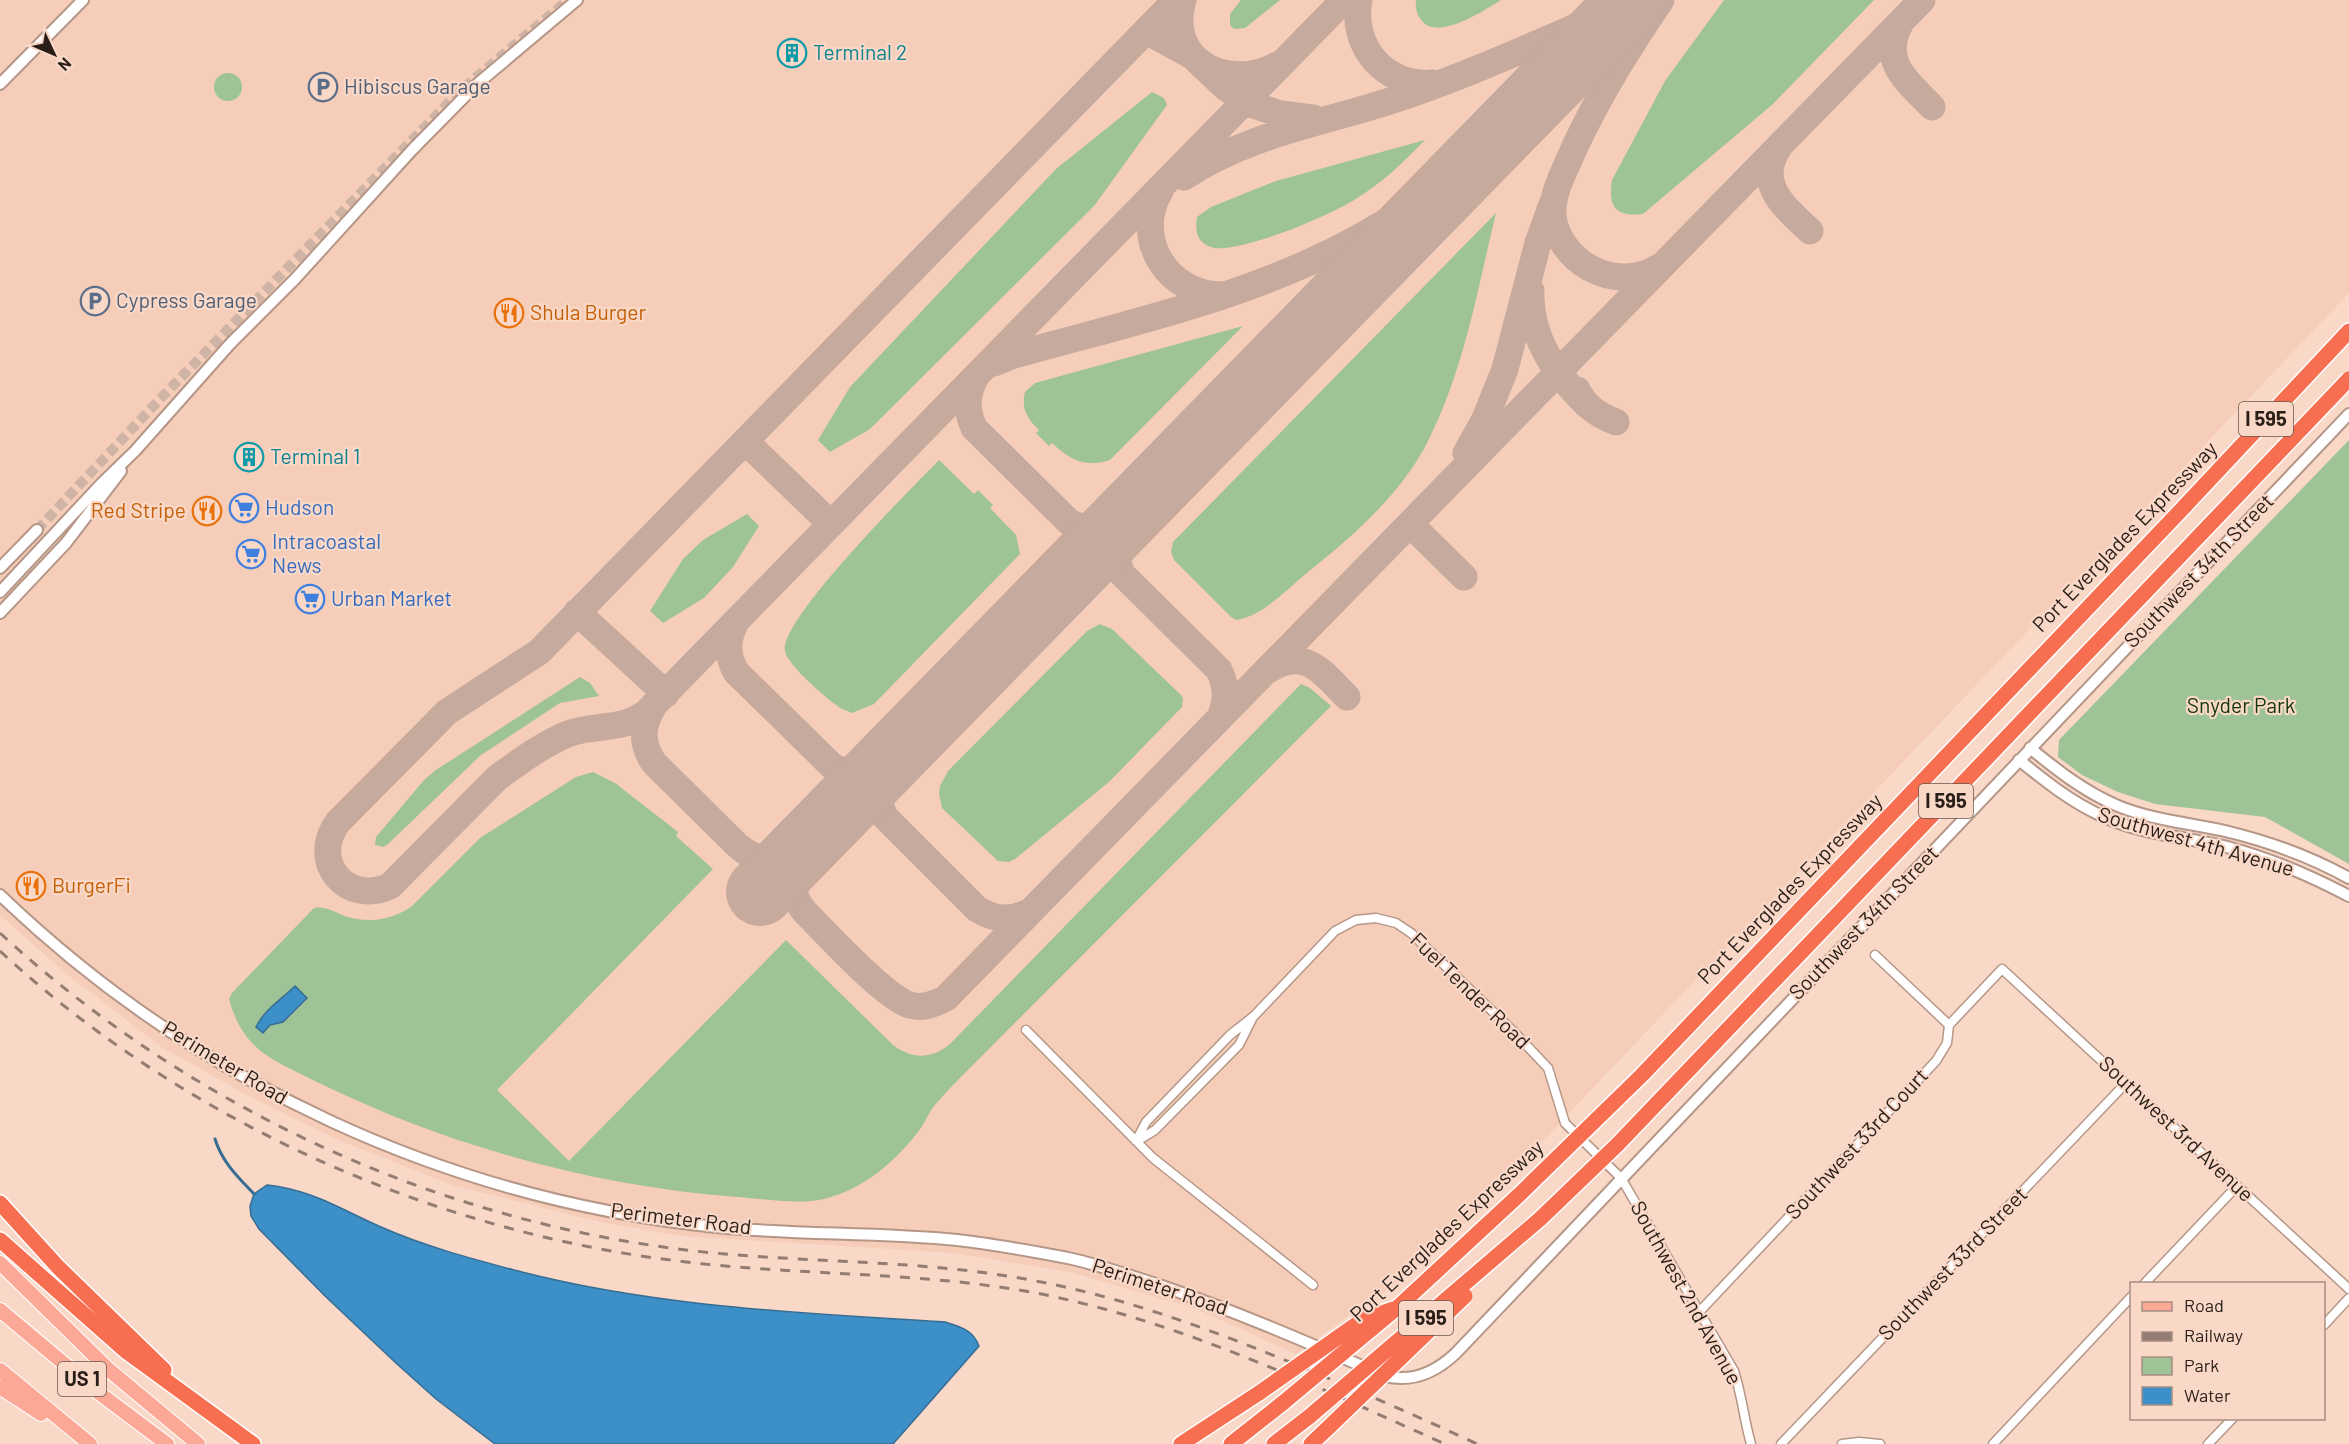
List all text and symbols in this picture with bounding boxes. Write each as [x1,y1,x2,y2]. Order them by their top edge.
north arrow [24,24,84,84]
building icon: Terminal 2 [776,37,808,69]
place label: Terminal 2 [813,39,907,64]
text: N [55,54,76,75]
parking icon: Hibiscus Garage [307,71,339,103]
place label: Hibiscus Garage [344,73,491,98]
parking icon: Cypress Garage [79,285,111,317]
place label: Cypress Garage [116,287,257,312]
restaurant icon: Shula Burger [493,297,525,329]
place label: Shula Burger [530,299,647,324]
road number: I 595 [2239,402,2293,436]
street label: Port Everglades Expressway [2026,435,2222,636]
building icon: Terminal 1 [233,441,265,473]
place label: Terminal 1 [270,443,360,468]
street label: Southwest 34th Street [2118,488,2278,652]
supermarket icon: Hudson [228,492,260,524]
place label: Hudson [265,494,334,519]
restaurant icon: Red Stripe [191,495,223,527]
place label: Red Stripe [91,497,186,522]
place label: Intracoastal News [272,528,381,577]
supermarket icon: Intracoastal News [235,538,267,570]
supermarket icon: Urban Market [294,583,326,615]
place label: Urban Market [331,585,452,610]
park label: Snyder Park [2187,692,2295,717]
road number: I 595 [1919,784,1973,818]
street label: Port Everglades Expressway [1691,787,1887,988]
street label: Southwest 4th Avenue [2095,801,2297,881]
street label: Southwest 34th Street [1783,840,1943,1004]
restaurant icon: BurgerFi [15,870,47,902]
place label: BurgerFi [52,872,131,897]
street label: Fuel Tender Road [1406,926,1536,1053]
street label: Perimeter Road [159,1015,293,1109]
street label: Southwest 3rd Avenue [2095,1050,2259,1206]
street label: Southwest 33rd Court [1779,1062,1932,1224]
street label: Port Everglades Expressway [1344,1134,1548,1326]
street label: Southwest 33rd Street [1872,1181,2032,1345]
street label: Perimeter Road [610,1196,753,1239]
street label: Southwest 2nd Avenue [1626,1196,1748,1389]
street label: Perimeter Road [1089,1252,1232,1319]
legend [2130,1282,2325,1420]
text: Road [2184,1294,2224,1316]
road number: I 595 [1399,1301,1453,1335]
text: Railway [2184,1324,2243,1346]
text: Park [2184,1354,2219,1376]
road number: US 1 [58,1362,106,1396]
text: Water [2184,1384,2231,1406]

